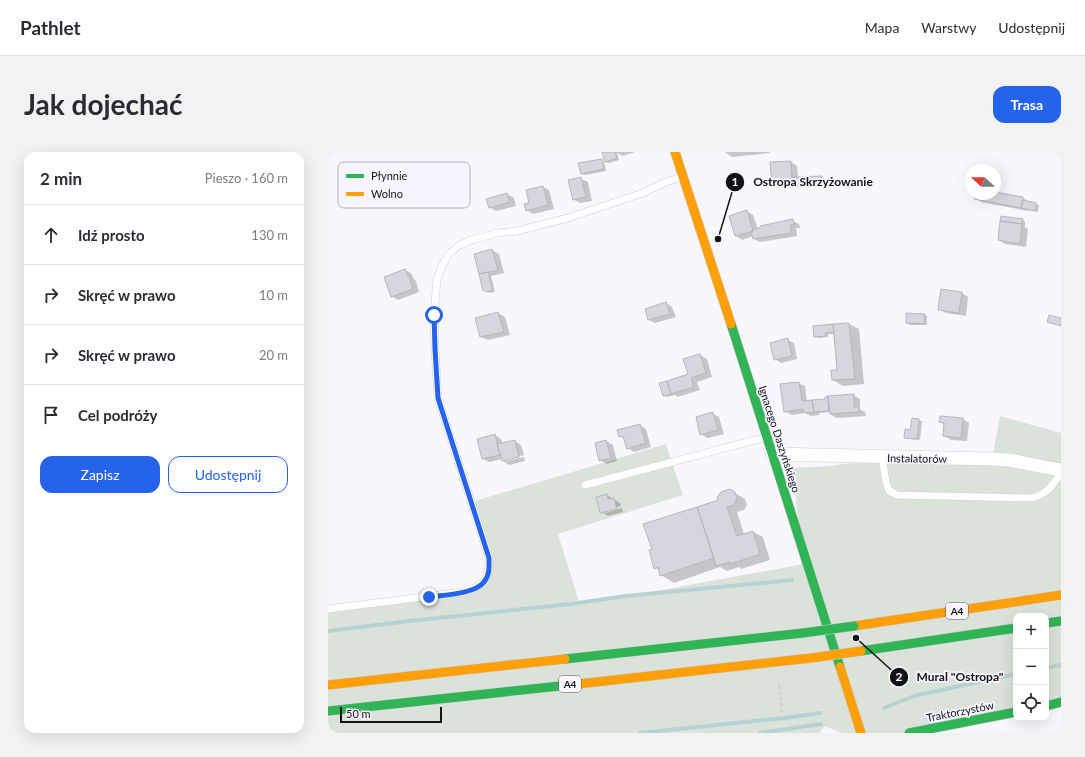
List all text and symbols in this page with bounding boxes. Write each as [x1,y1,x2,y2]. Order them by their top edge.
text: Pathlet [20,16,81,39]
text: Mapa [865,19,899,36]
text: Warstwy [921,19,976,36]
text: Udostępnij [998,19,1065,36]
button: Trasa [993,86,1061,123]
text: Jak dojechać [24,87,183,121]
legend [338,162,470,208]
north arrow [965,164,1001,200]
text: 2 min [40,168,82,189]
text: Płynnie [371,169,408,182]
text: Pieszo · 160 m [205,170,288,186]
callout: Ostropa Skrzyżowanie [725,170,881,194]
text: 1 [732,174,739,189]
text: Ostropa Skrzyżowanie [753,174,873,189]
text: Wolno [371,187,403,200]
icon: ahead [40,224,62,246]
text: Idź prosto [78,226,145,244]
text: 130 m [251,227,288,243]
icon: right [40,284,62,306]
text: Skręć w prawo [78,286,176,304]
text: 10 m [259,287,288,303]
route start [425,306,443,324]
icon: right [40,344,62,366]
text: Skręć w prawo [78,346,176,364]
text: 20 m [259,347,288,363]
street label: Ignacego Daszyńskiego [757,384,803,494]
icon: arrive [40,404,62,426]
text: Cel podróży [78,406,157,424]
street label: Instalatorów [887,451,947,465]
button: Zapisz [40,456,160,493]
button: Udostępnij [168,456,288,493]
route end [420,588,438,606]
road number: A4 [946,603,968,619]
map controls [1013,613,1049,721]
button: + [1013,613,1049,649]
button: − [1013,649,1049,685]
callout: Mural "Ostropa" [889,665,1012,689]
text: 2 [896,669,903,684]
text: Mural "Ostropa" [916,669,1004,684]
road number: A4 [559,676,581,692]
button: locate [1013,685,1049,721]
street label: Traktorzystów [925,698,995,724]
scale bar [340,705,442,724]
text: 50 m [346,707,371,720]

